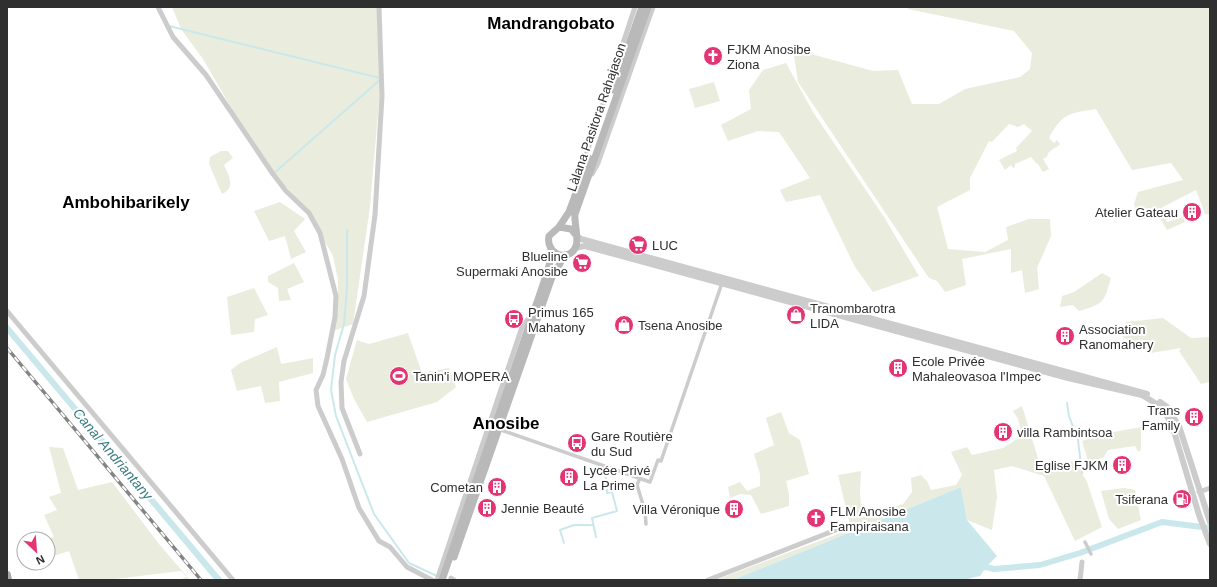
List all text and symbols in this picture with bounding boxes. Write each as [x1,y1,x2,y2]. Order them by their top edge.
district label: Mandrangobato [487,14,615,33]
street label: Làlana Pasitora Rahajason [564,41,629,193]
place label: FJKM Anosibe Ziona [727,42,811,72]
church icon: FJKM Anosibe Ziona [702,45,724,67]
district label: Ambohibarikely [62,193,190,212]
building icon: Atelier Gateau [1181,201,1203,223]
place label: Atelier Gateau [1095,205,1178,220]
supermarket icon: LUC [627,234,649,256]
place label: LUC [652,238,678,253]
place label: Blueline Supermaki Anosibe [456,249,568,279]
supermarket icon: Blueline Supermaki Anosibe [571,252,593,274]
place label: Tranombarotra LIDA [810,301,896,331]
shop icon: Tranombarotra LIDA [785,304,807,326]
place label: Primus 165 Mahatony [528,305,594,335]
bus stop icon: Primus 165 Mahatony [503,308,525,330]
shop icon: Tsena Anosibe [613,314,635,336]
place label: Tsena Anosibe [638,318,723,333]
place label: Association Ranomahery [1079,322,1154,352]
building icon: Association Ranomahery [1054,325,1076,347]
place label: Ecole Privée Mahaleovasoa l'Impec [912,354,1041,384]
building icon: Ecole Privée Mahaleovasoa l'Impec [887,357,909,379]
sports icon: Tanin'i MOPERA [388,365,410,387]
place label: Tanin'i MOPERA [413,369,510,384]
place label: Trans Family [1142,403,1180,433]
water label: Canal Andriantany [70,405,157,504]
building icon: Trans Family [1183,406,1205,428]
district label: Anosibe [472,414,540,433]
building icon: villa Rambintsoa [992,421,1014,443]
place label: villa Rambintsoa [1017,425,1113,440]
place label: Gare Routière du Sud [591,429,673,459]
bus stop icon: Gare Routière du Sud [566,432,588,454]
building icon: Eglise FJKM [1111,454,1133,476]
place label: Eglise FJKM [1035,458,1108,473]
place label: Lycée Privé La Prime [583,463,650,493]
building icon: Lycée Privé La Prime [558,466,580,488]
building icon: Cometan [486,476,508,498]
place label: Cometan [430,480,483,495]
fuel station icon: Tsiferana [1171,488,1193,510]
place label: Tsiferana [1115,492,1169,507]
building icon: Jennie Beauté [476,497,498,519]
building icon: Villa Véronique [723,498,745,520]
place label: Jennie Beauté [501,501,584,516]
place label: Villa Véronique [633,502,720,517]
place label: FLM Anosibe Fampiraisana [830,504,910,534]
church icon: FLM Anosibe Fampiraisana [805,507,827,529]
north arrow [16,531,56,571]
text: N [34,553,47,567]

